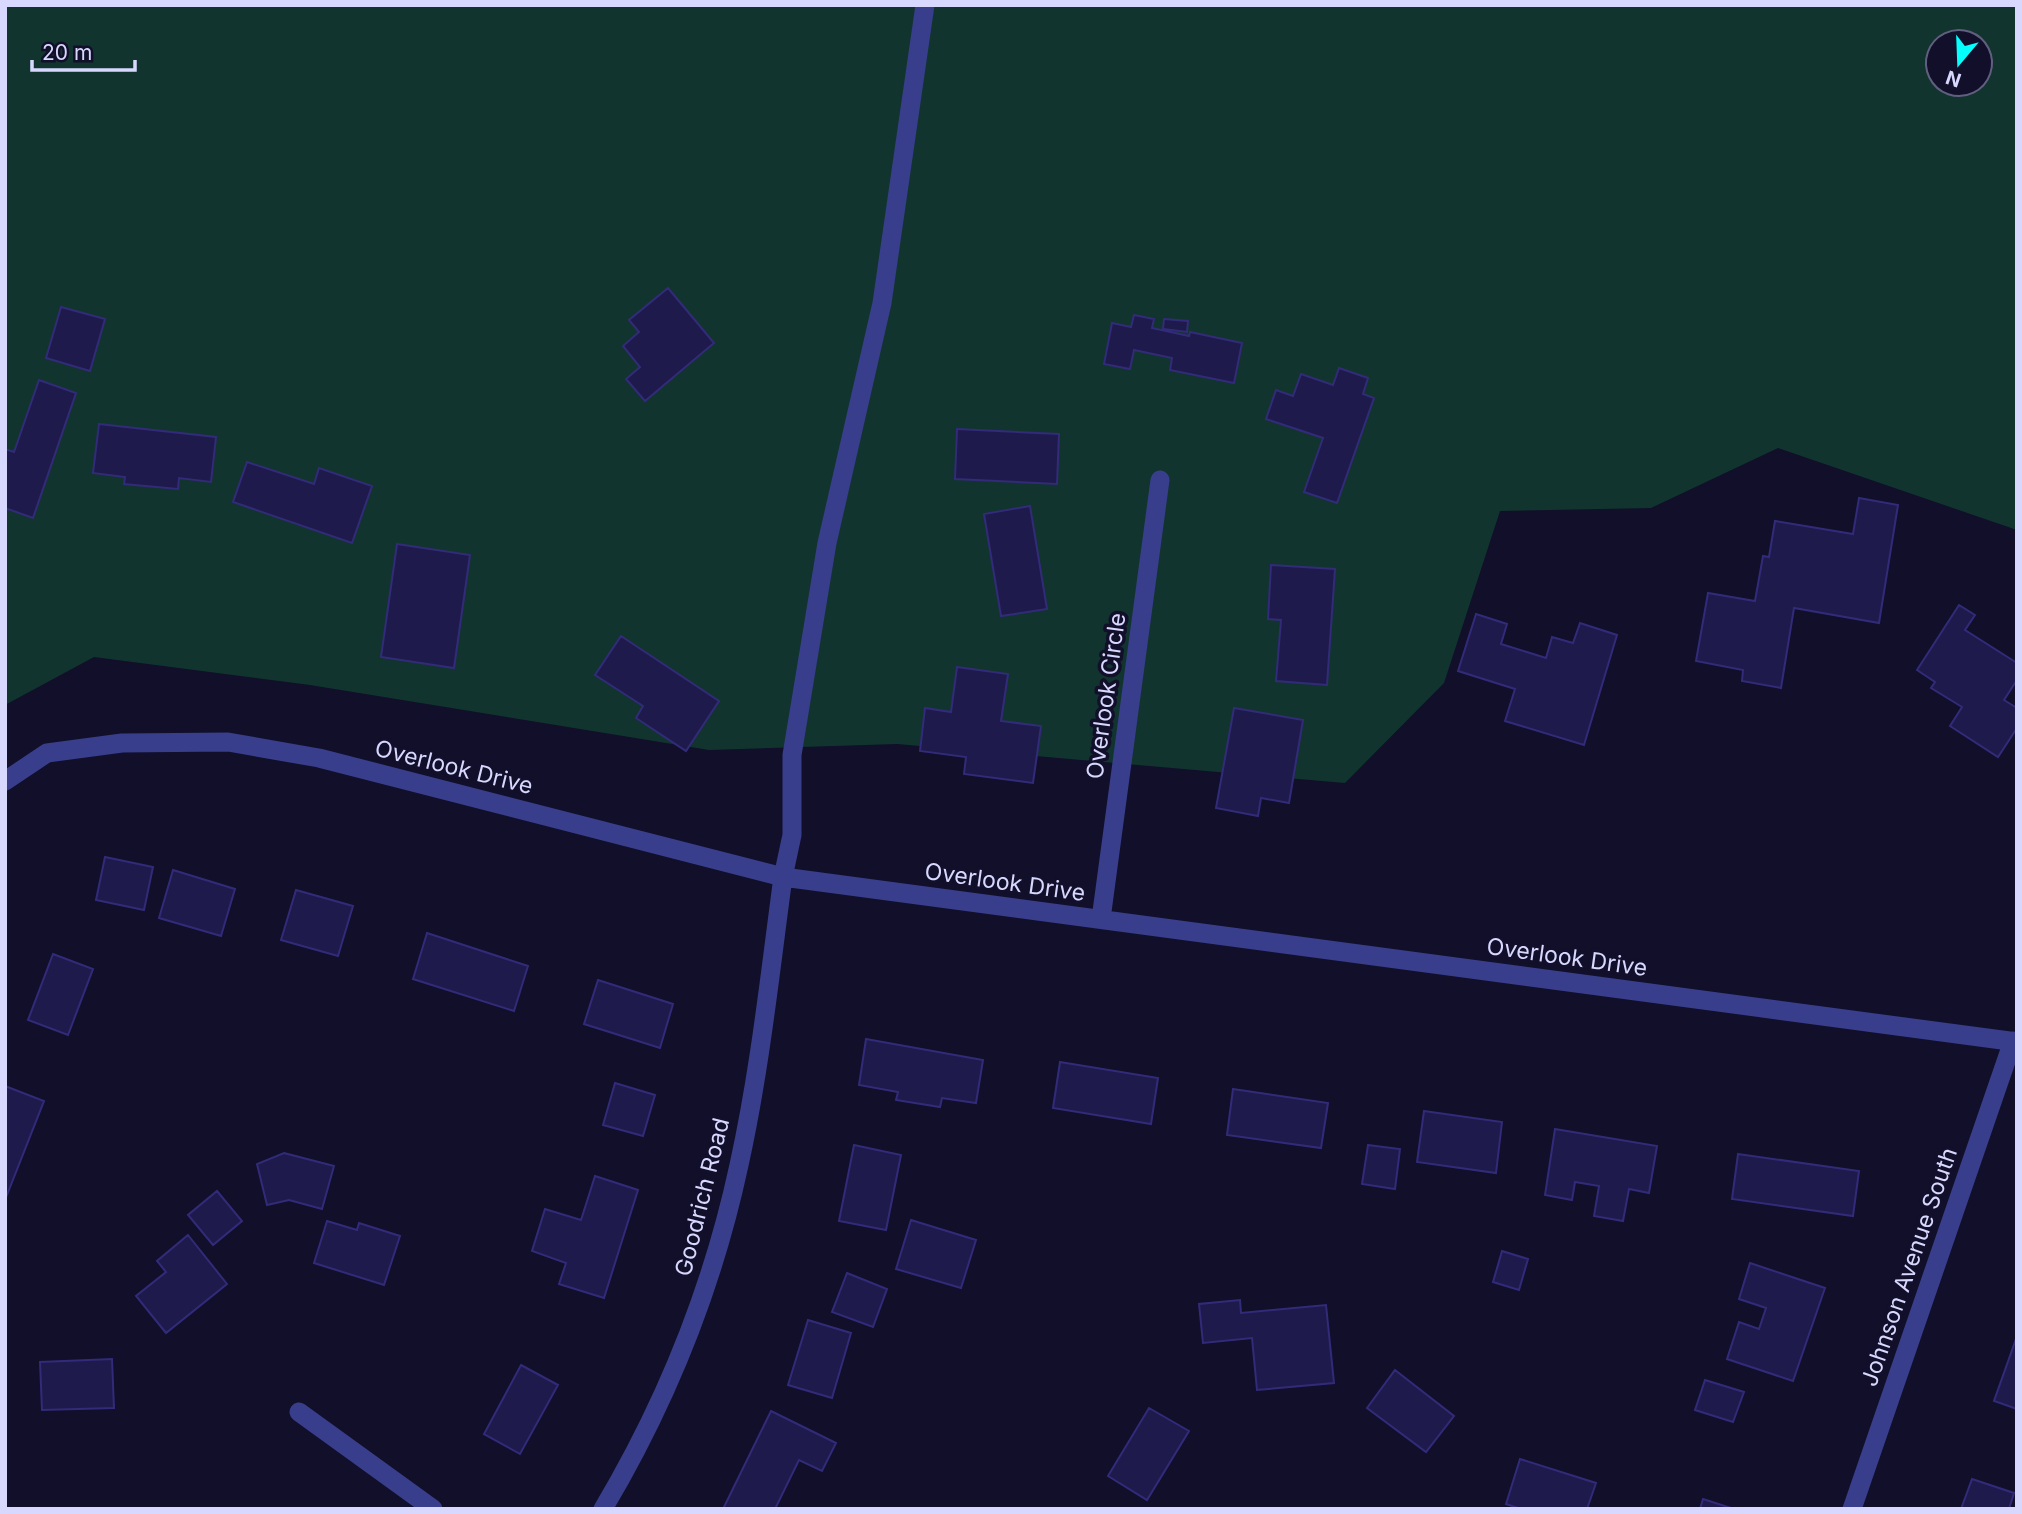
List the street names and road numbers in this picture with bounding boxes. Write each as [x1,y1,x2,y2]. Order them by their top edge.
street label: Overlook Circle [1080,611,1132,781]
street label: Overlook Drive [372,734,536,800]
street label: Overlook Drive [923,857,1087,907]
street label: Overlook Drive [1485,932,1649,982]
street label: Goodrich Road [669,1115,735,1279]
street label: Johnson Avenue South [1855,1144,1963,1390]

